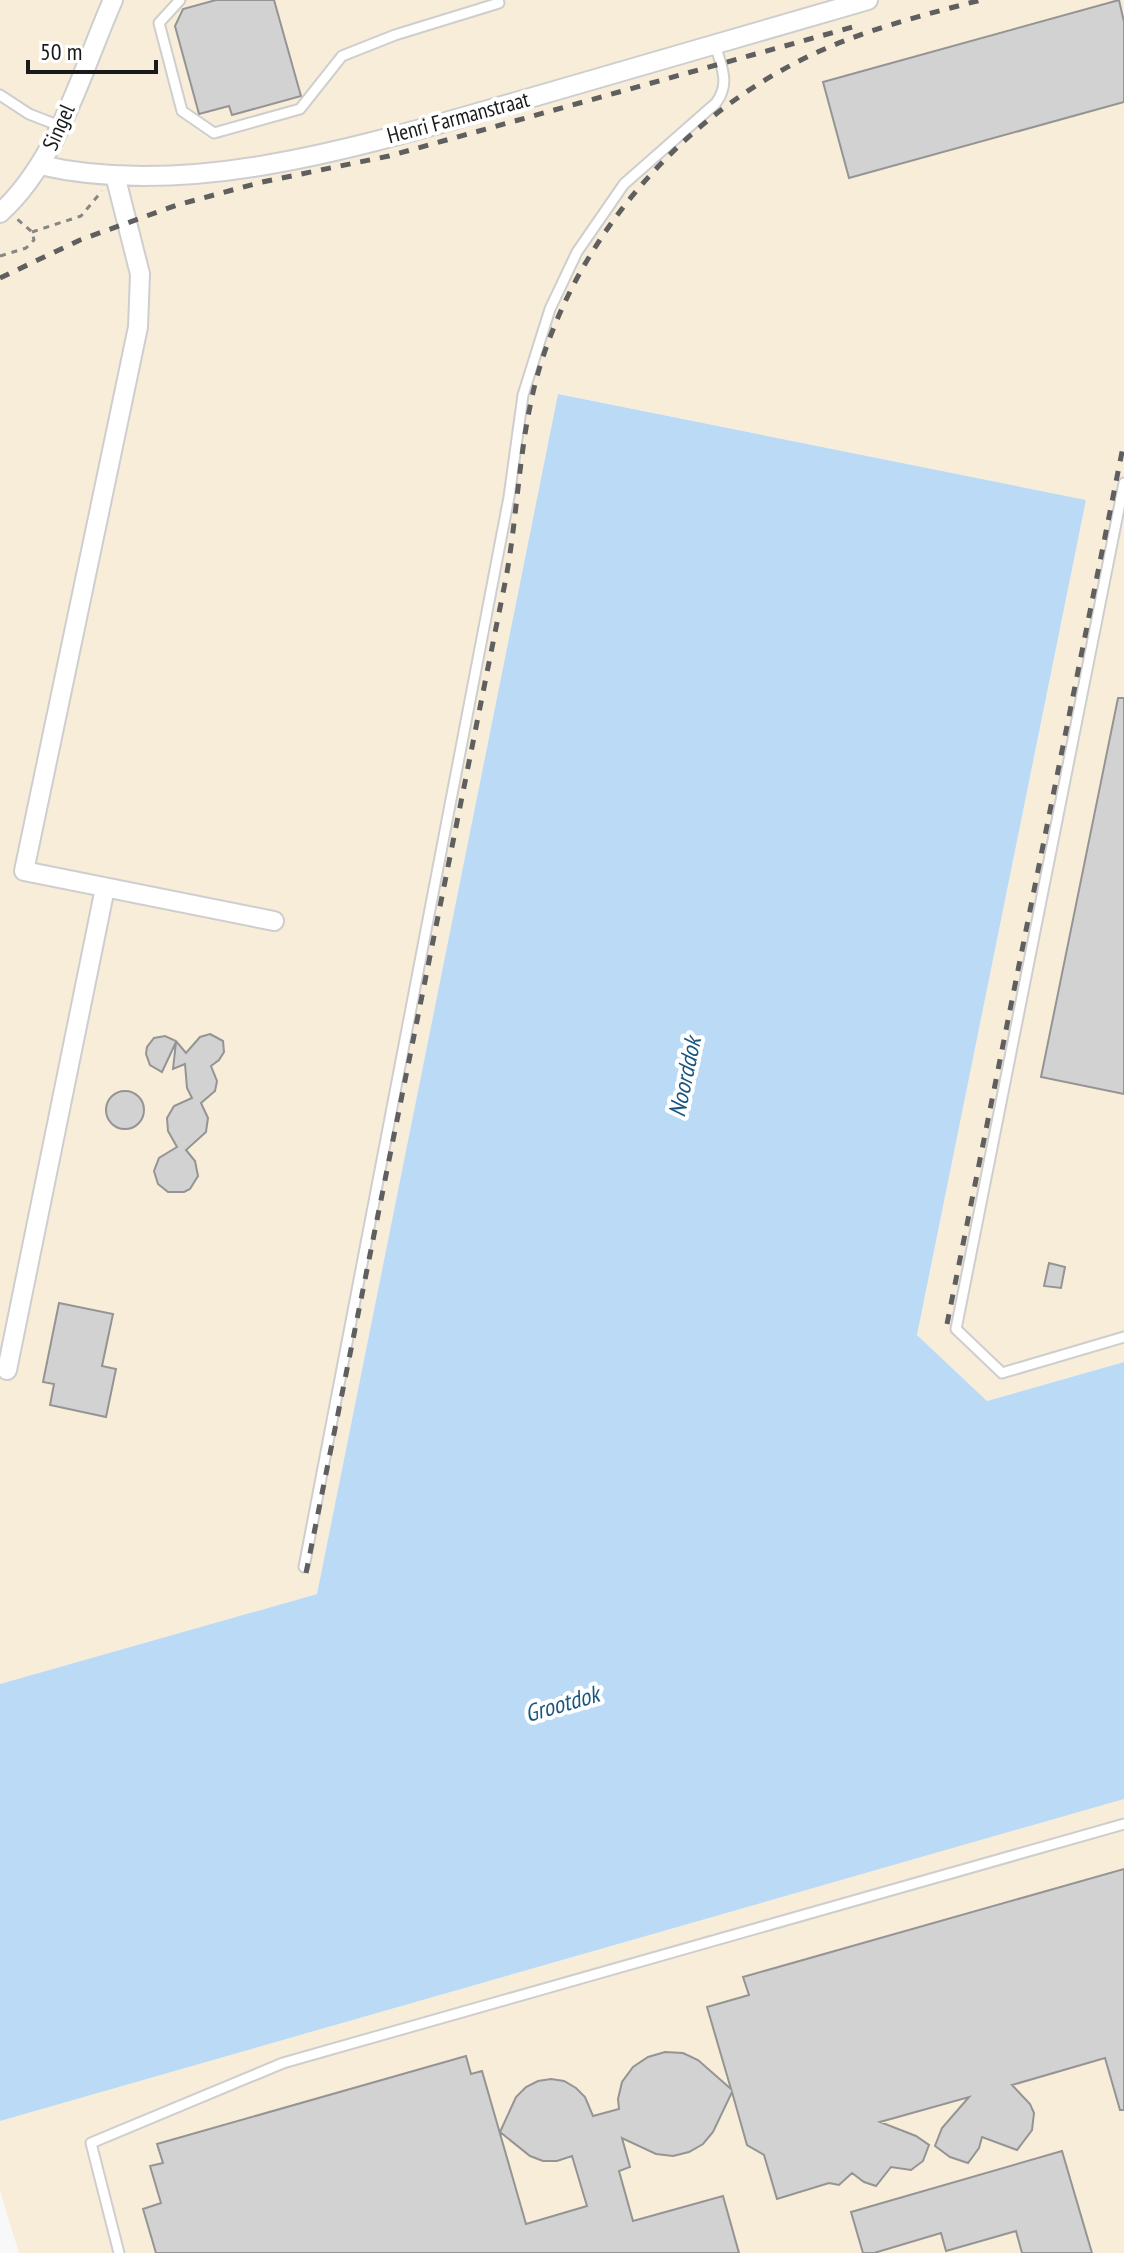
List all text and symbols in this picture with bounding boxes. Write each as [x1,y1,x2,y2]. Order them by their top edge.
scale bar [28,24,156,74]
text: 50 m [40,36,82,67]
street label: Henri Farmanstraat [384,85,532,149]
street label: Singel [36,99,81,154]
water label: Noorddok [661,1032,709,1120]
water label: Grootdok [521,1677,605,1729]

